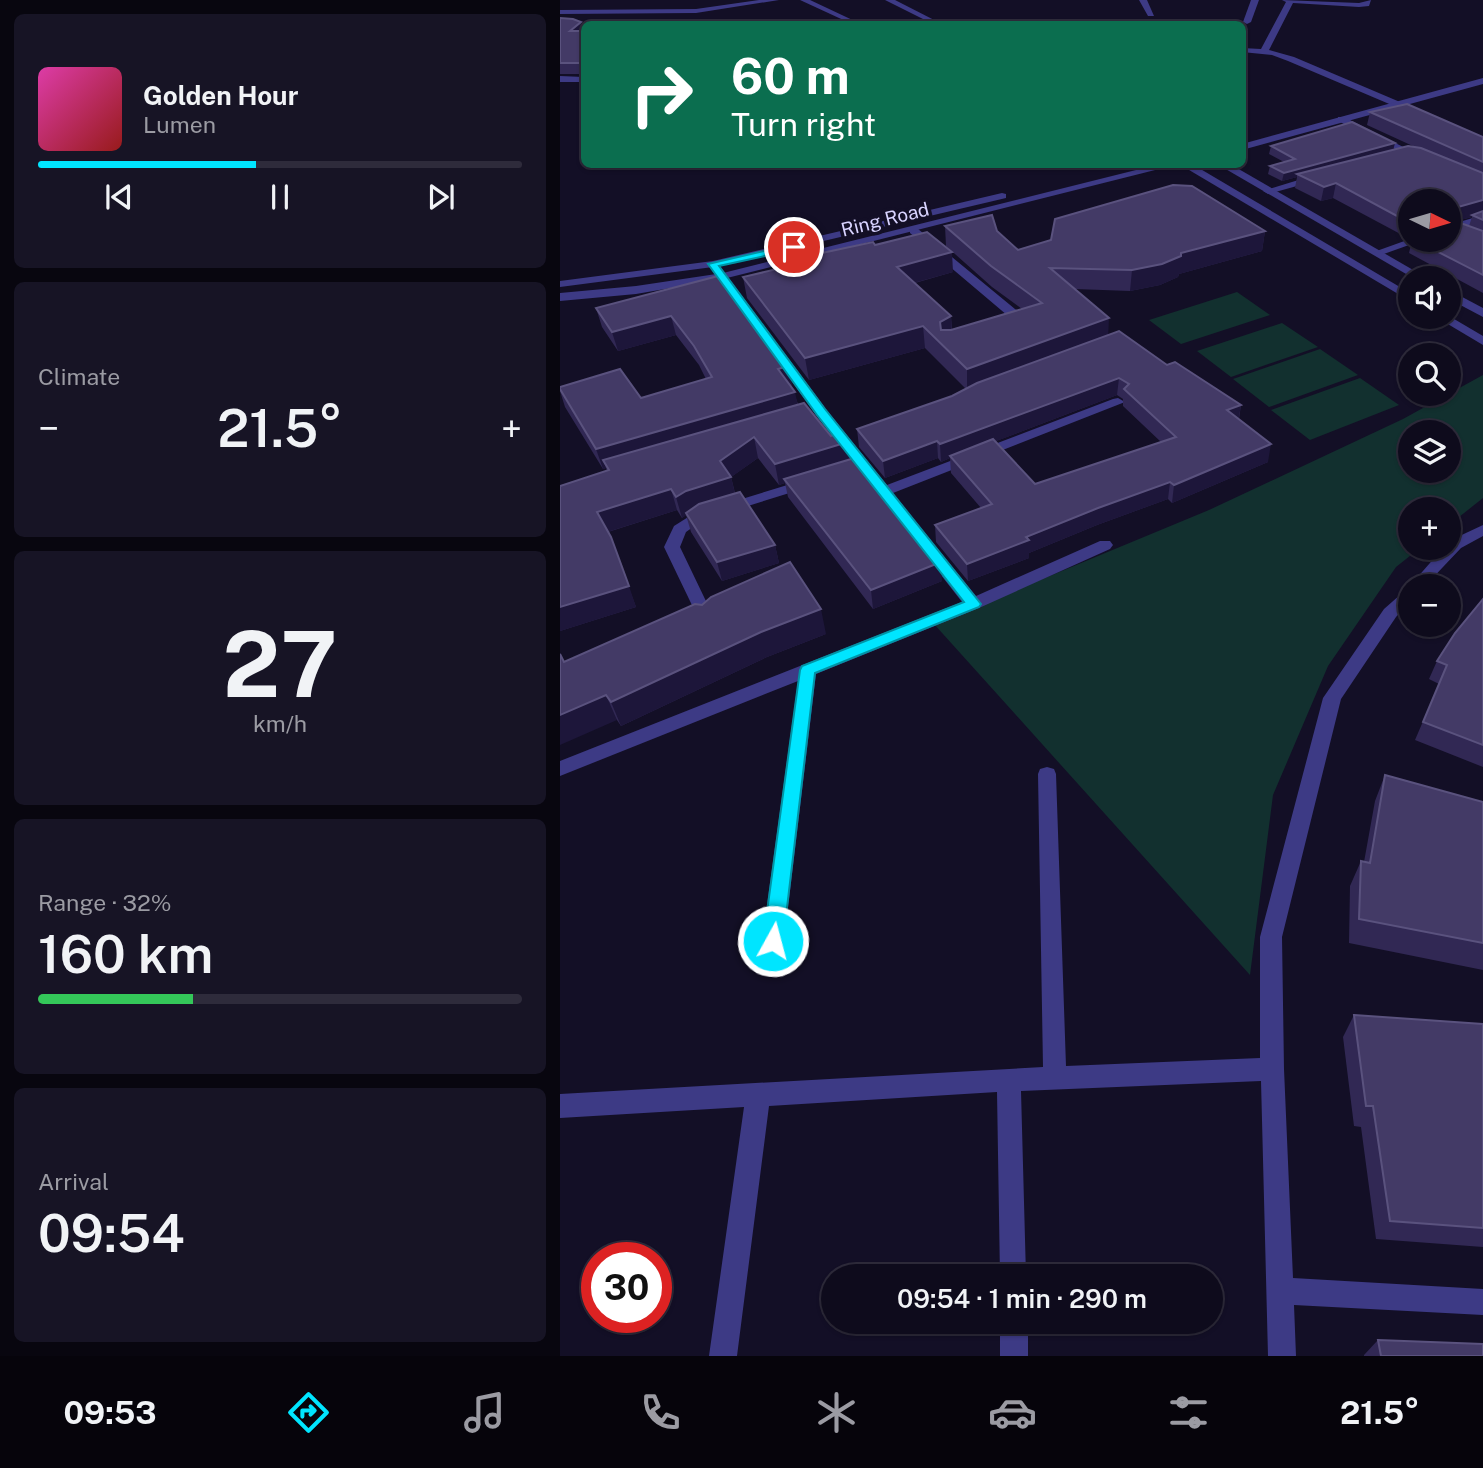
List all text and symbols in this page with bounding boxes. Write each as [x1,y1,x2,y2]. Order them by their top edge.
text: 60 m [731,47,850,105]
icon: right [616,49,707,140]
text: Golden Hour [143,80,298,111]
text: Turn right [731,106,876,143]
text: Lumen [143,111,216,138]
icon: previous [100,178,138,216]
icon: pause [261,178,299,216]
icon: next [422,178,460,216]
north arrow [1398,189,1461,252]
map controls [1398,189,1461,637]
street label: Ring Road [839,197,931,241]
pin [764,217,824,277]
icon: arrive [775,228,813,266]
button: sound [1398,266,1461,329]
button: search [1398,343,1461,406]
text: Climate [38,363,120,390]
text: 21.5° [217,398,343,459]
text: − [38,406,59,451]
text: + [501,406,522,451]
button: layers [1398,420,1461,483]
button: + [1398,497,1461,560]
button: − [1398,574,1461,637]
text: 27 [223,611,337,717]
text: km/h [253,710,307,737]
text: Range · 32% [38,889,171,916]
position arrow [736,904,810,978]
text: 160 km [38,924,213,985]
text: Arrival [38,1168,109,1195]
text: 09:54 [38,1203,185,1264]
speed limit sign: 30 [581,1242,672,1333]
text: 09:54 · 1 min · 290 m [897,1283,1147,1314]
icon: directions [284,1388,333,1437]
icon: music [460,1388,509,1437]
icon: phone [636,1388,685,1437]
icon: climate [812,1388,861,1437]
icon: car [988,1388,1037,1437]
icon: filters [1164,1388,1213,1437]
text: 09:53 [64,1394,157,1431]
text: 21.5° [1340,1394,1419,1431]

